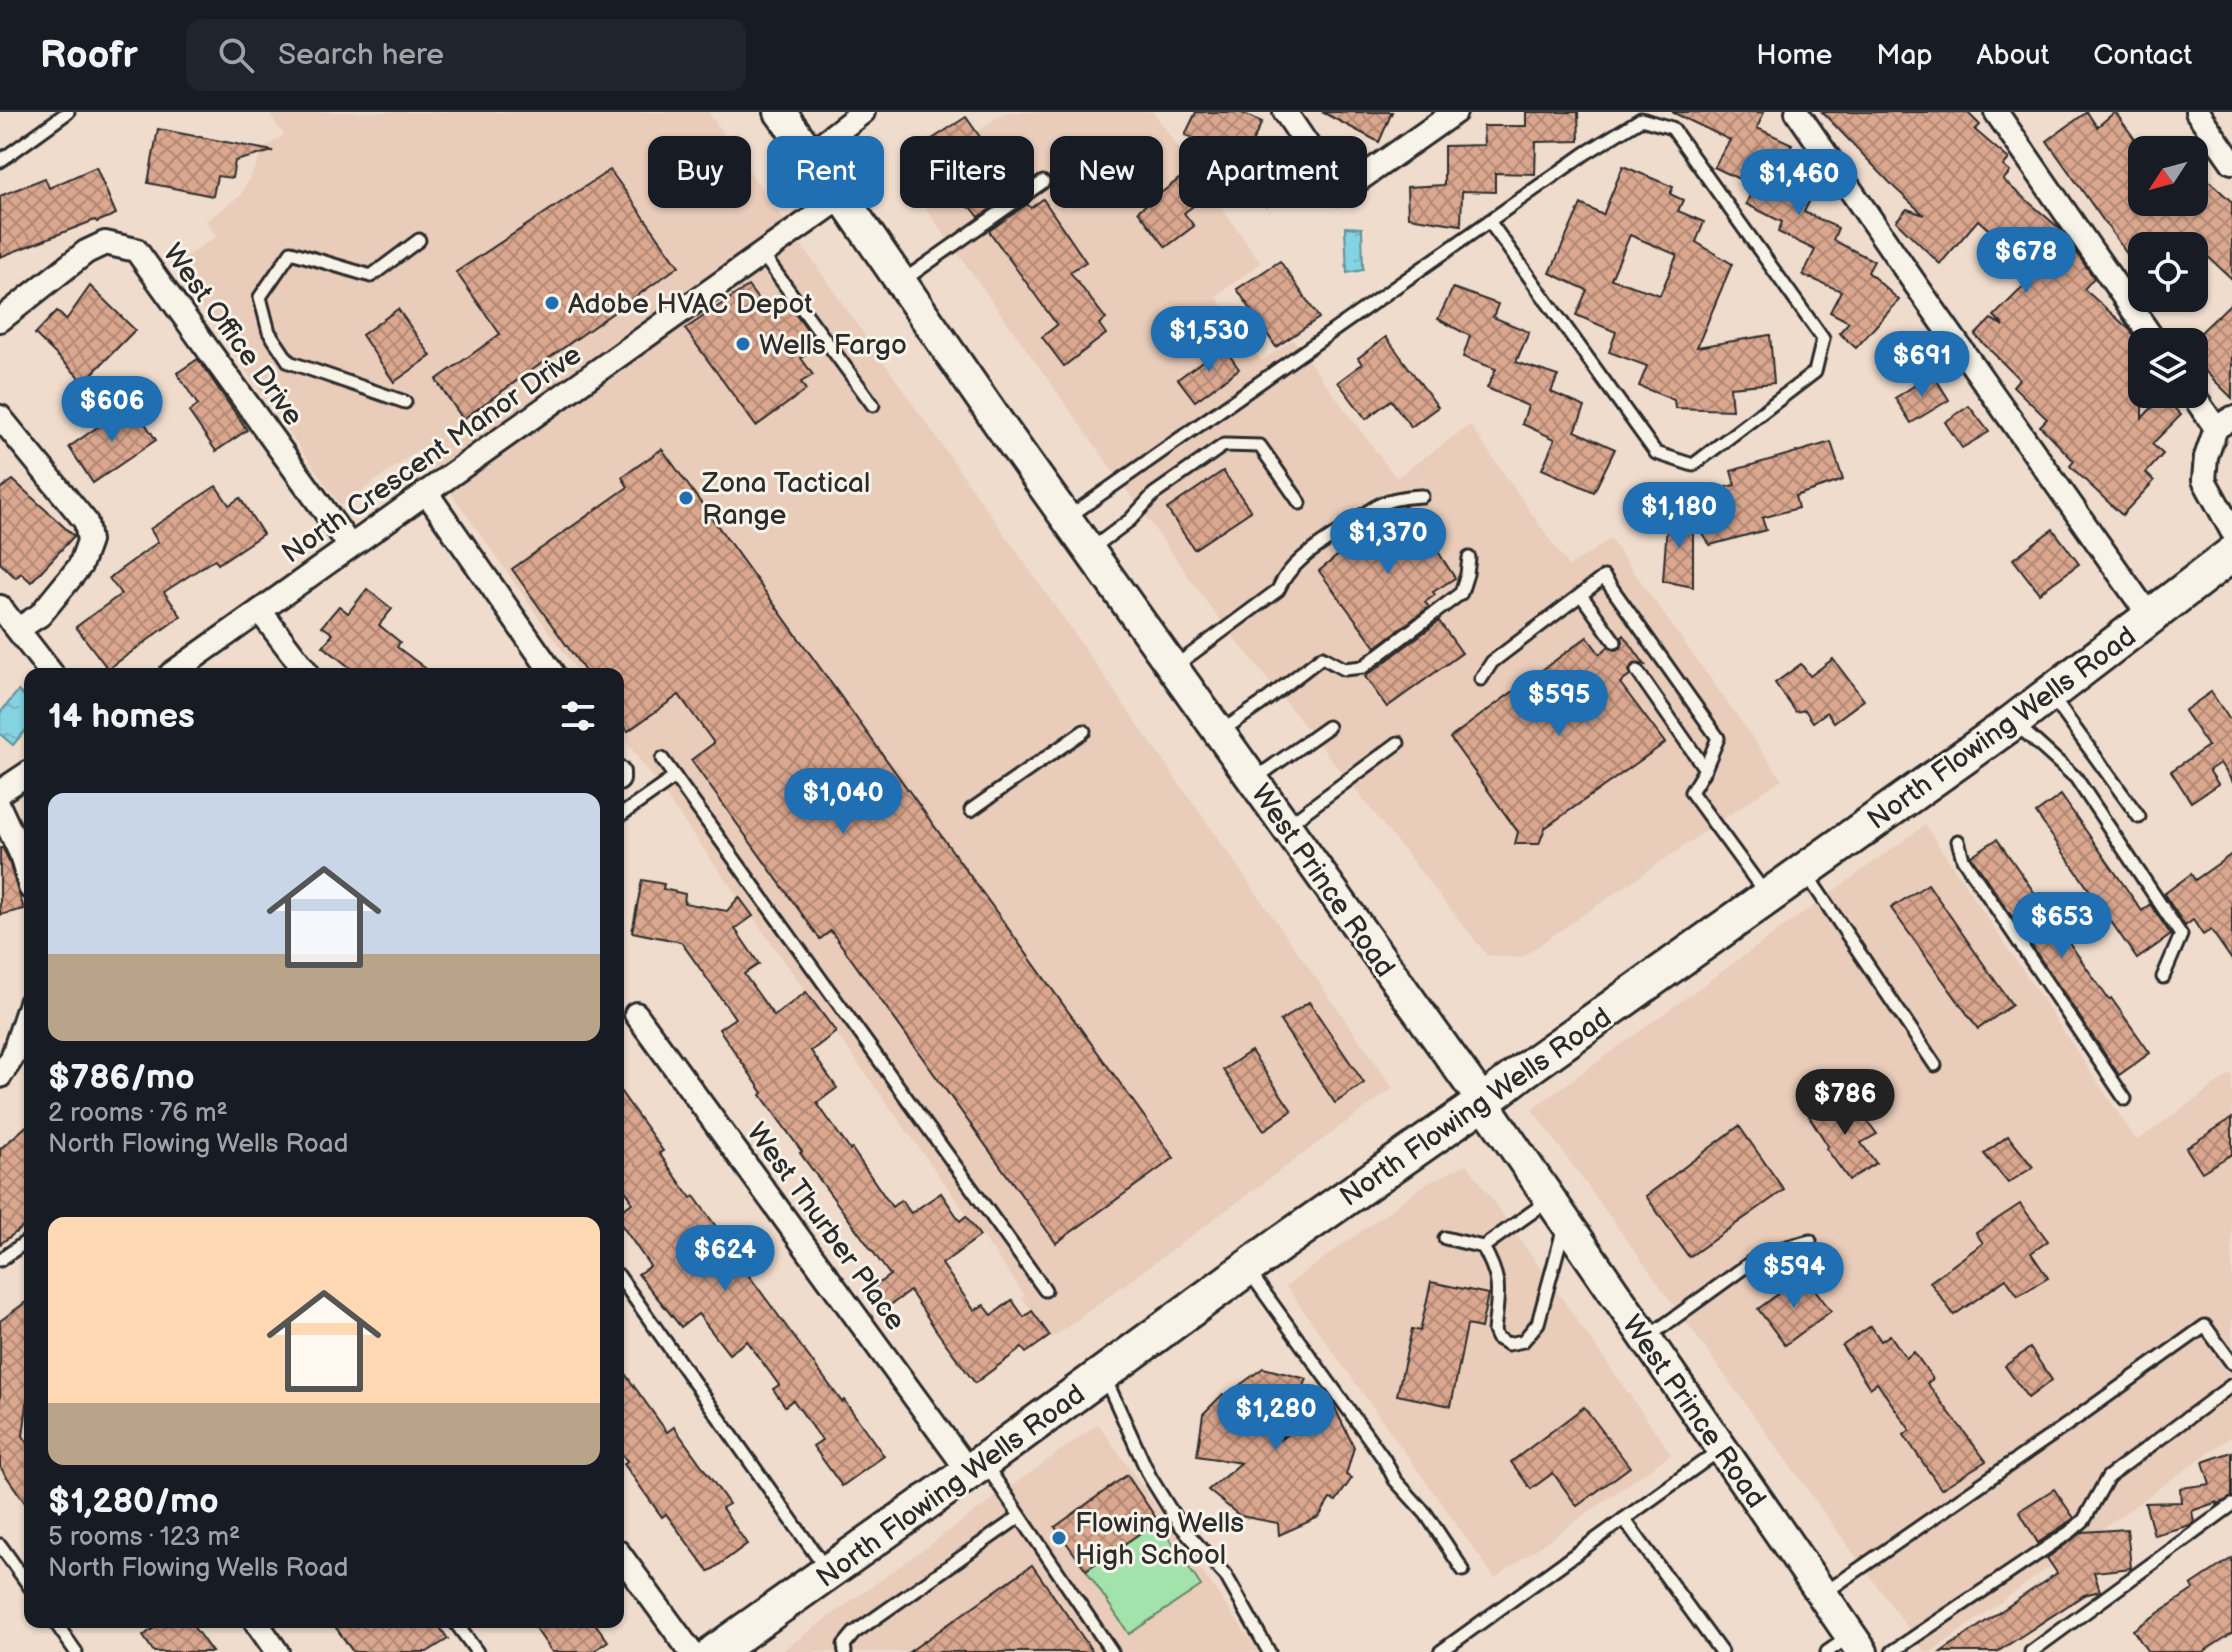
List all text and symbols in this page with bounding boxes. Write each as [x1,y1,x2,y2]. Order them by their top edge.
search box [186,19,746,91]
text: Roofr [40,33,138,78]
icon: search [214,33,258,77]
text: Search here [278,37,444,73]
text: Home [1756,39,1832,72]
text: Map [1876,39,1933,72]
text: About [1977,39,2049,72]
text: Contact [2093,39,2192,72]
chip: Buy [648,136,751,208]
chip: Rent [767,136,884,208]
chip: Filters [900,136,1034,208]
chip: New [1050,136,1163,208]
chip: Apartment [1179,136,1367,208]
north arrow [2128,136,2208,216]
map controls [2128,136,2208,408]
pin: $1,460 [1734,149,1864,217]
text: $1,460 [1758,159,1840,190]
pin: $678 [1979,227,2073,295]
button: locate [2128,232,2208,312]
text: $678 [1995,237,2057,268]
street label: West Office Drive [156,238,310,432]
place label: Adobe HVAC Depot [568,288,813,321]
marker: Adobe HVAC Depot [543,294,561,312]
pin: $1,530 [1144,306,1274,374]
text: $1,530 [1169,316,1249,347]
button: layers [2128,328,2208,408]
place label: Wells Fargo [759,329,907,362]
pin: $691 [1875,331,1969,399]
marker: Wells Fargo [734,335,752,353]
street label: North Crescent Manor Drive [276,338,588,570]
text: $691 [1892,341,1952,372]
pin: $606 [65,376,159,444]
text: $606 [80,386,144,417]
place label: Zona Tactical Range [701,467,870,532]
pin: $1,180 [1614,482,1744,550]
marker: Zona Tactical Range [677,489,695,507]
text: $1,180 [1641,492,1717,523]
pin: $1,370 [1323,508,1453,576]
text: $1,370 [1348,518,1428,549]
street label: North Flowing Wells Road [1861,620,2142,837]
pin: $595 [1512,670,1606,738]
text: $595 [1528,680,1590,711]
icon: filters [556,694,600,738]
text: 14 homes [48,696,195,737]
pin: $1,040 [778,768,908,836]
text: $1,040 [802,778,884,809]
street label: West Prince Road [1244,778,1402,983]
icon: home [252,845,396,989]
pin: $653 [2015,892,2109,960]
text: $653 [2030,902,2094,933]
street label: North Flowing Wells Road [1334,1001,1618,1213]
text: $786/mo [48,1057,195,1098]
pin: $786 [1798,1069,1892,1137]
text: $786 [1814,1079,1876,1110]
text: 2 rooms · 76 m² [48,1098,228,1129]
street label: West Thurber Place [740,1117,912,1337]
text: North Flowing Wells Road [48,1129,348,1160]
pin: $624 [678,1225,772,1293]
text: $624 [694,1235,756,1266]
pin: $594 [1747,1242,1841,1310]
text: $594 [1763,1252,1825,1283]
icon: home [252,1269,396,1413]
street label: West Prince Road [1615,1309,1773,1514]
street label: North Flowing Wells Road [810,1378,1091,1595]
pin: $1,280 [1211,1384,1341,1452]
text: $1,280 [1235,1394,1317,1425]
text: $1,280/mo [48,1481,219,1522]
place label: Flowing Wells High School [1075,1507,1244,1572]
text: 5 rooms · 123 m² [48,1522,240,1553]
marker: Flowing Wells High School [1050,1529,1068,1547]
text: North Flowing Wells Road [48,1553,348,1584]

